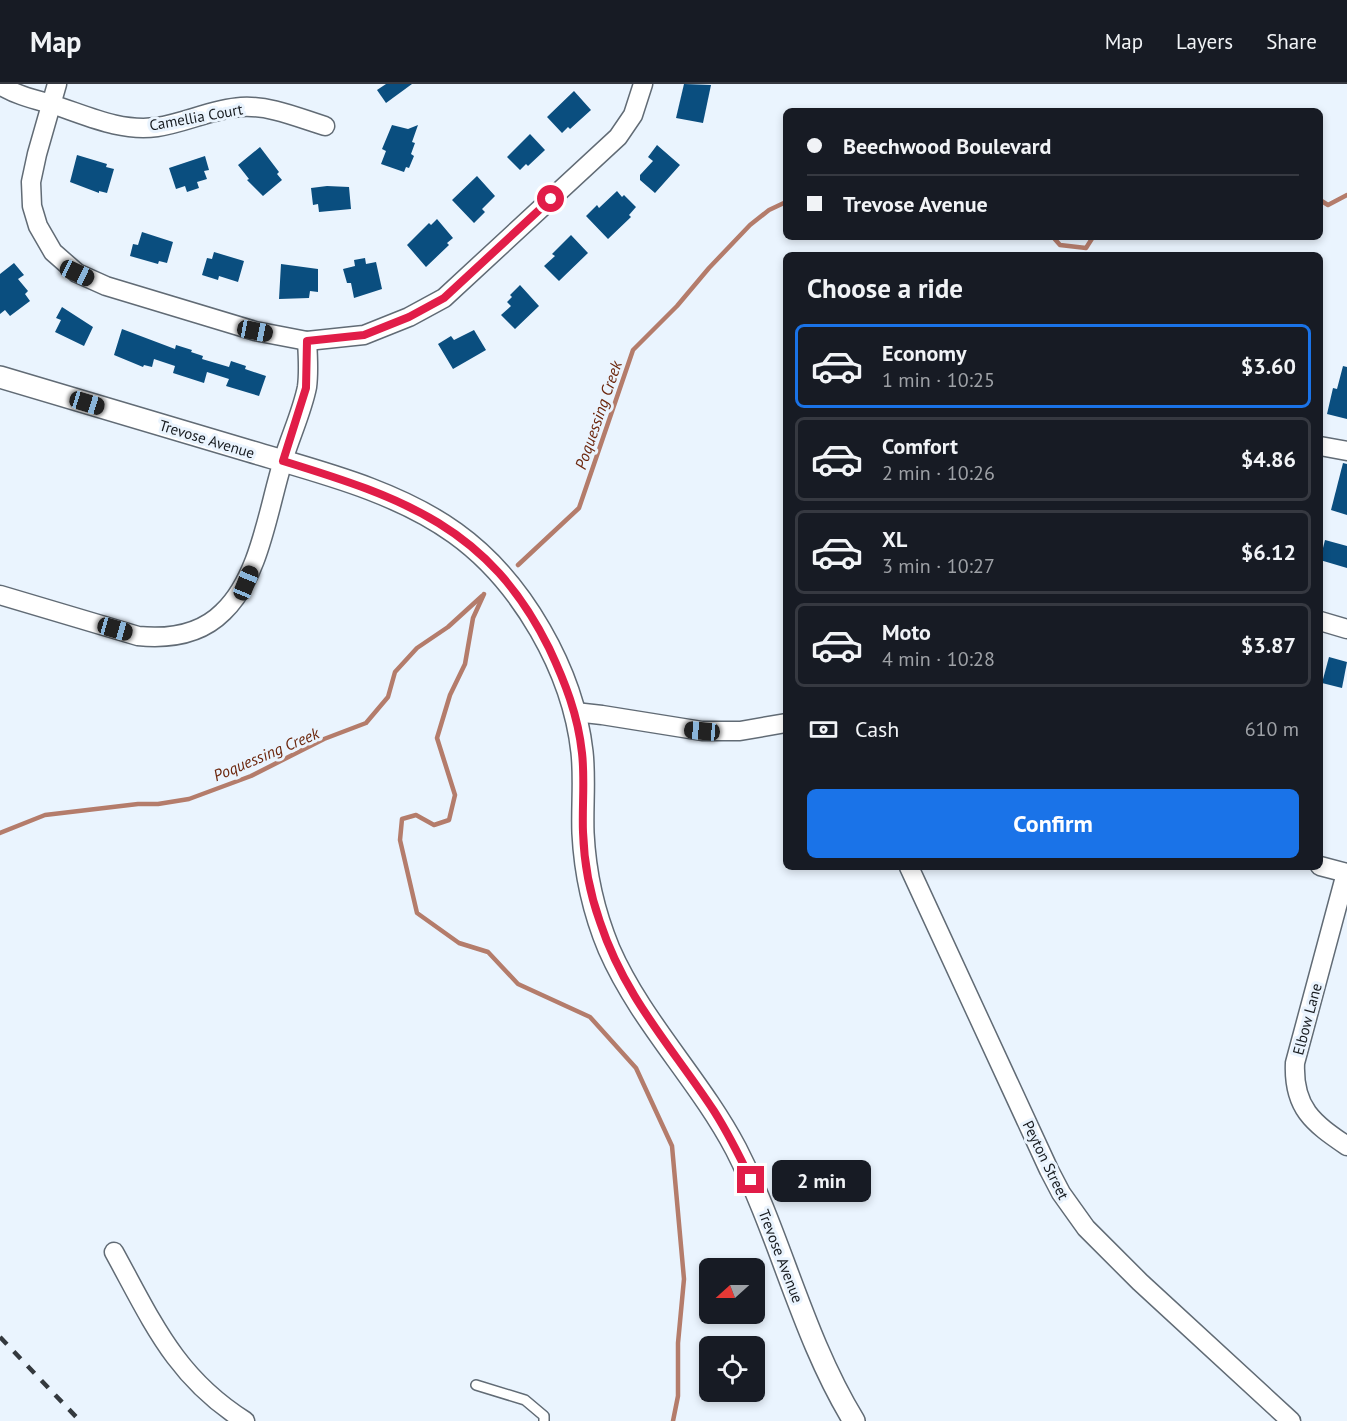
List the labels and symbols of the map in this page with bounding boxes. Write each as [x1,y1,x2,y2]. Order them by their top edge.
street label: Camellia Court [148,99,244,135]
route start [537,185,564,212]
car [57,257,97,289]
car [236,319,274,343]
water label: Poquessing Creek [570,357,626,472]
car [67,389,107,417]
street label: Trevose Avenue [157,416,257,462]
car [231,563,261,603]
car [95,615,135,643]
car [683,720,721,742]
water label: Poquessing Creek [210,722,323,785]
street label: Elbow Lane [1288,981,1326,1057]
street label: Peyton Street [1019,1117,1073,1203]
callout: 2 min [772,1159,871,1201]
route end [737,1166,764,1193]
street label: Trevose Avenue [754,1207,808,1305]
north arrow [699,1258,765,1324]

